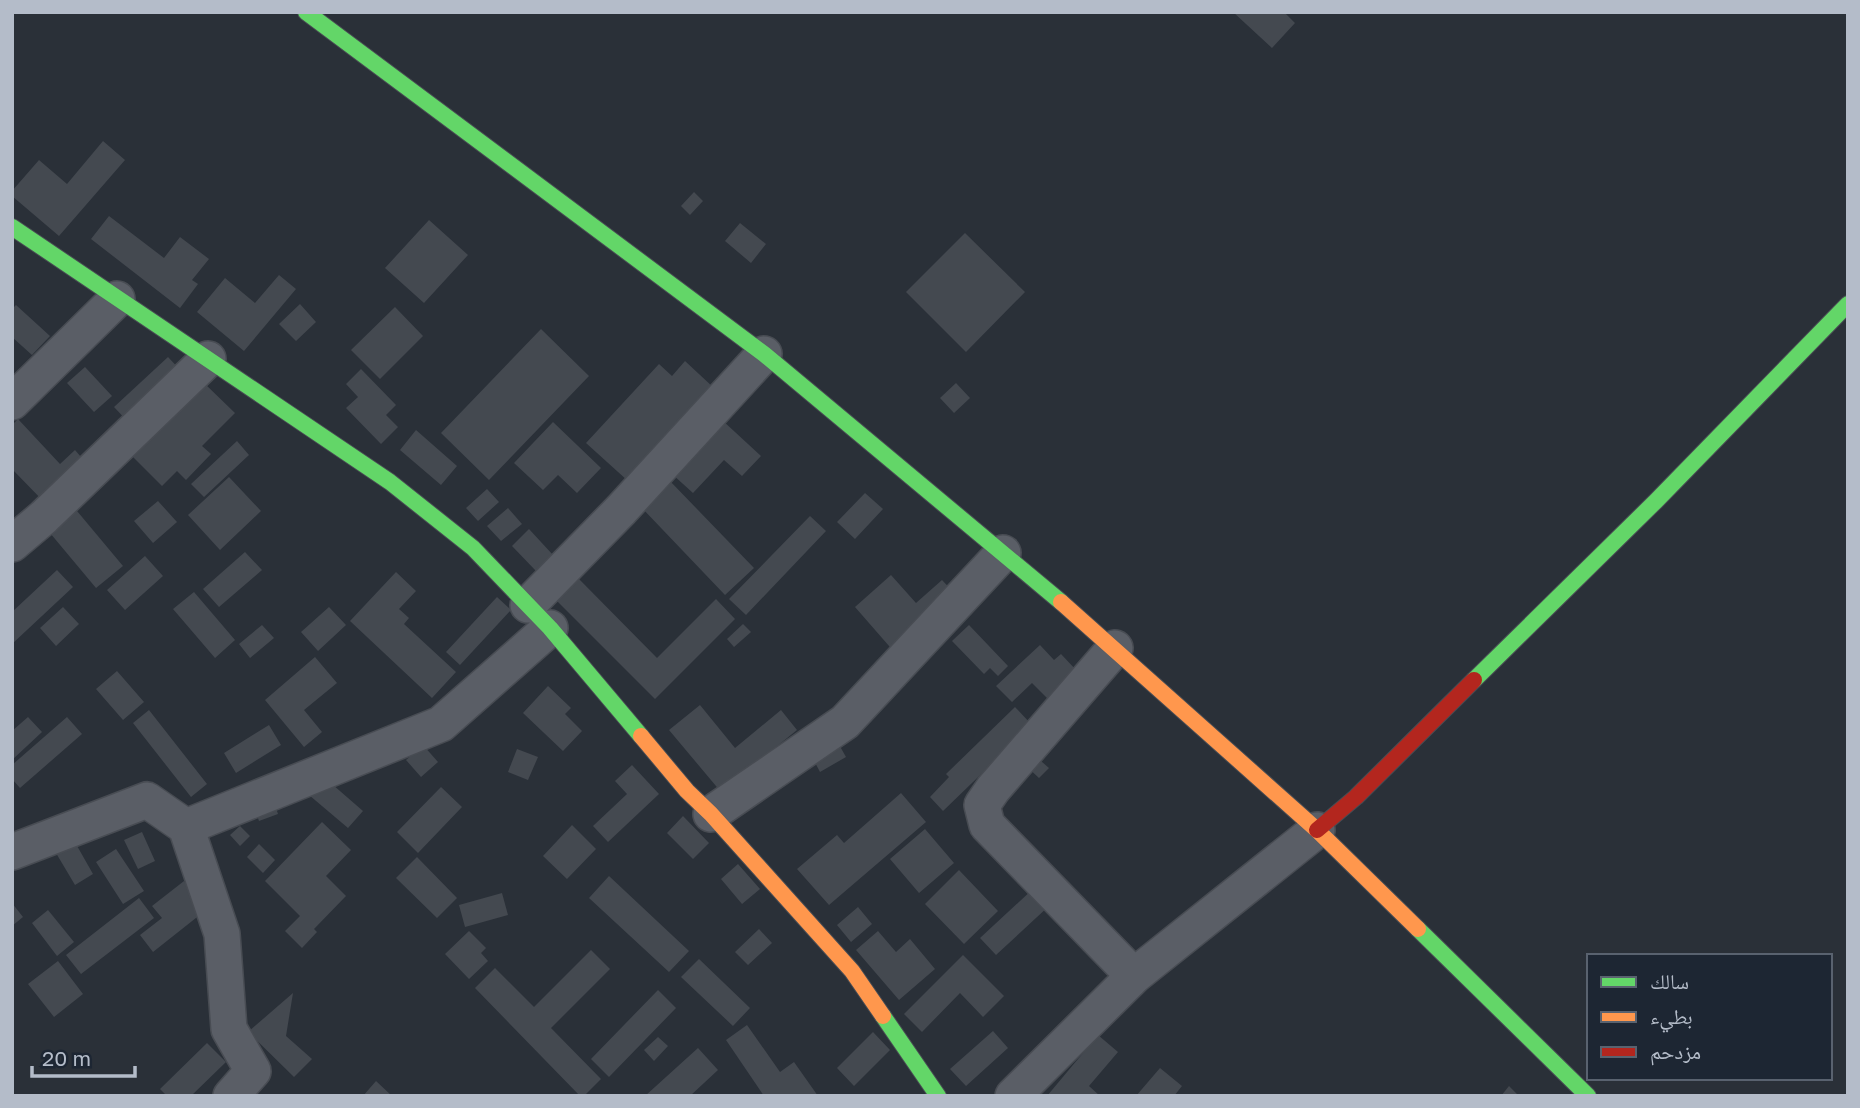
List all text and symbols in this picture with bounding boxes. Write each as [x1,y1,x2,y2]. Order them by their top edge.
legend [1587,954,1832,1080]
text: سالك [1650,968,1689,994]
text: بطيء [1650,1003,1693,1033]
scale bar [32,1034,135,1078]
text: مزدحم [1650,1038,1701,1066]
text: 20 m [42,1045,91,1071]

